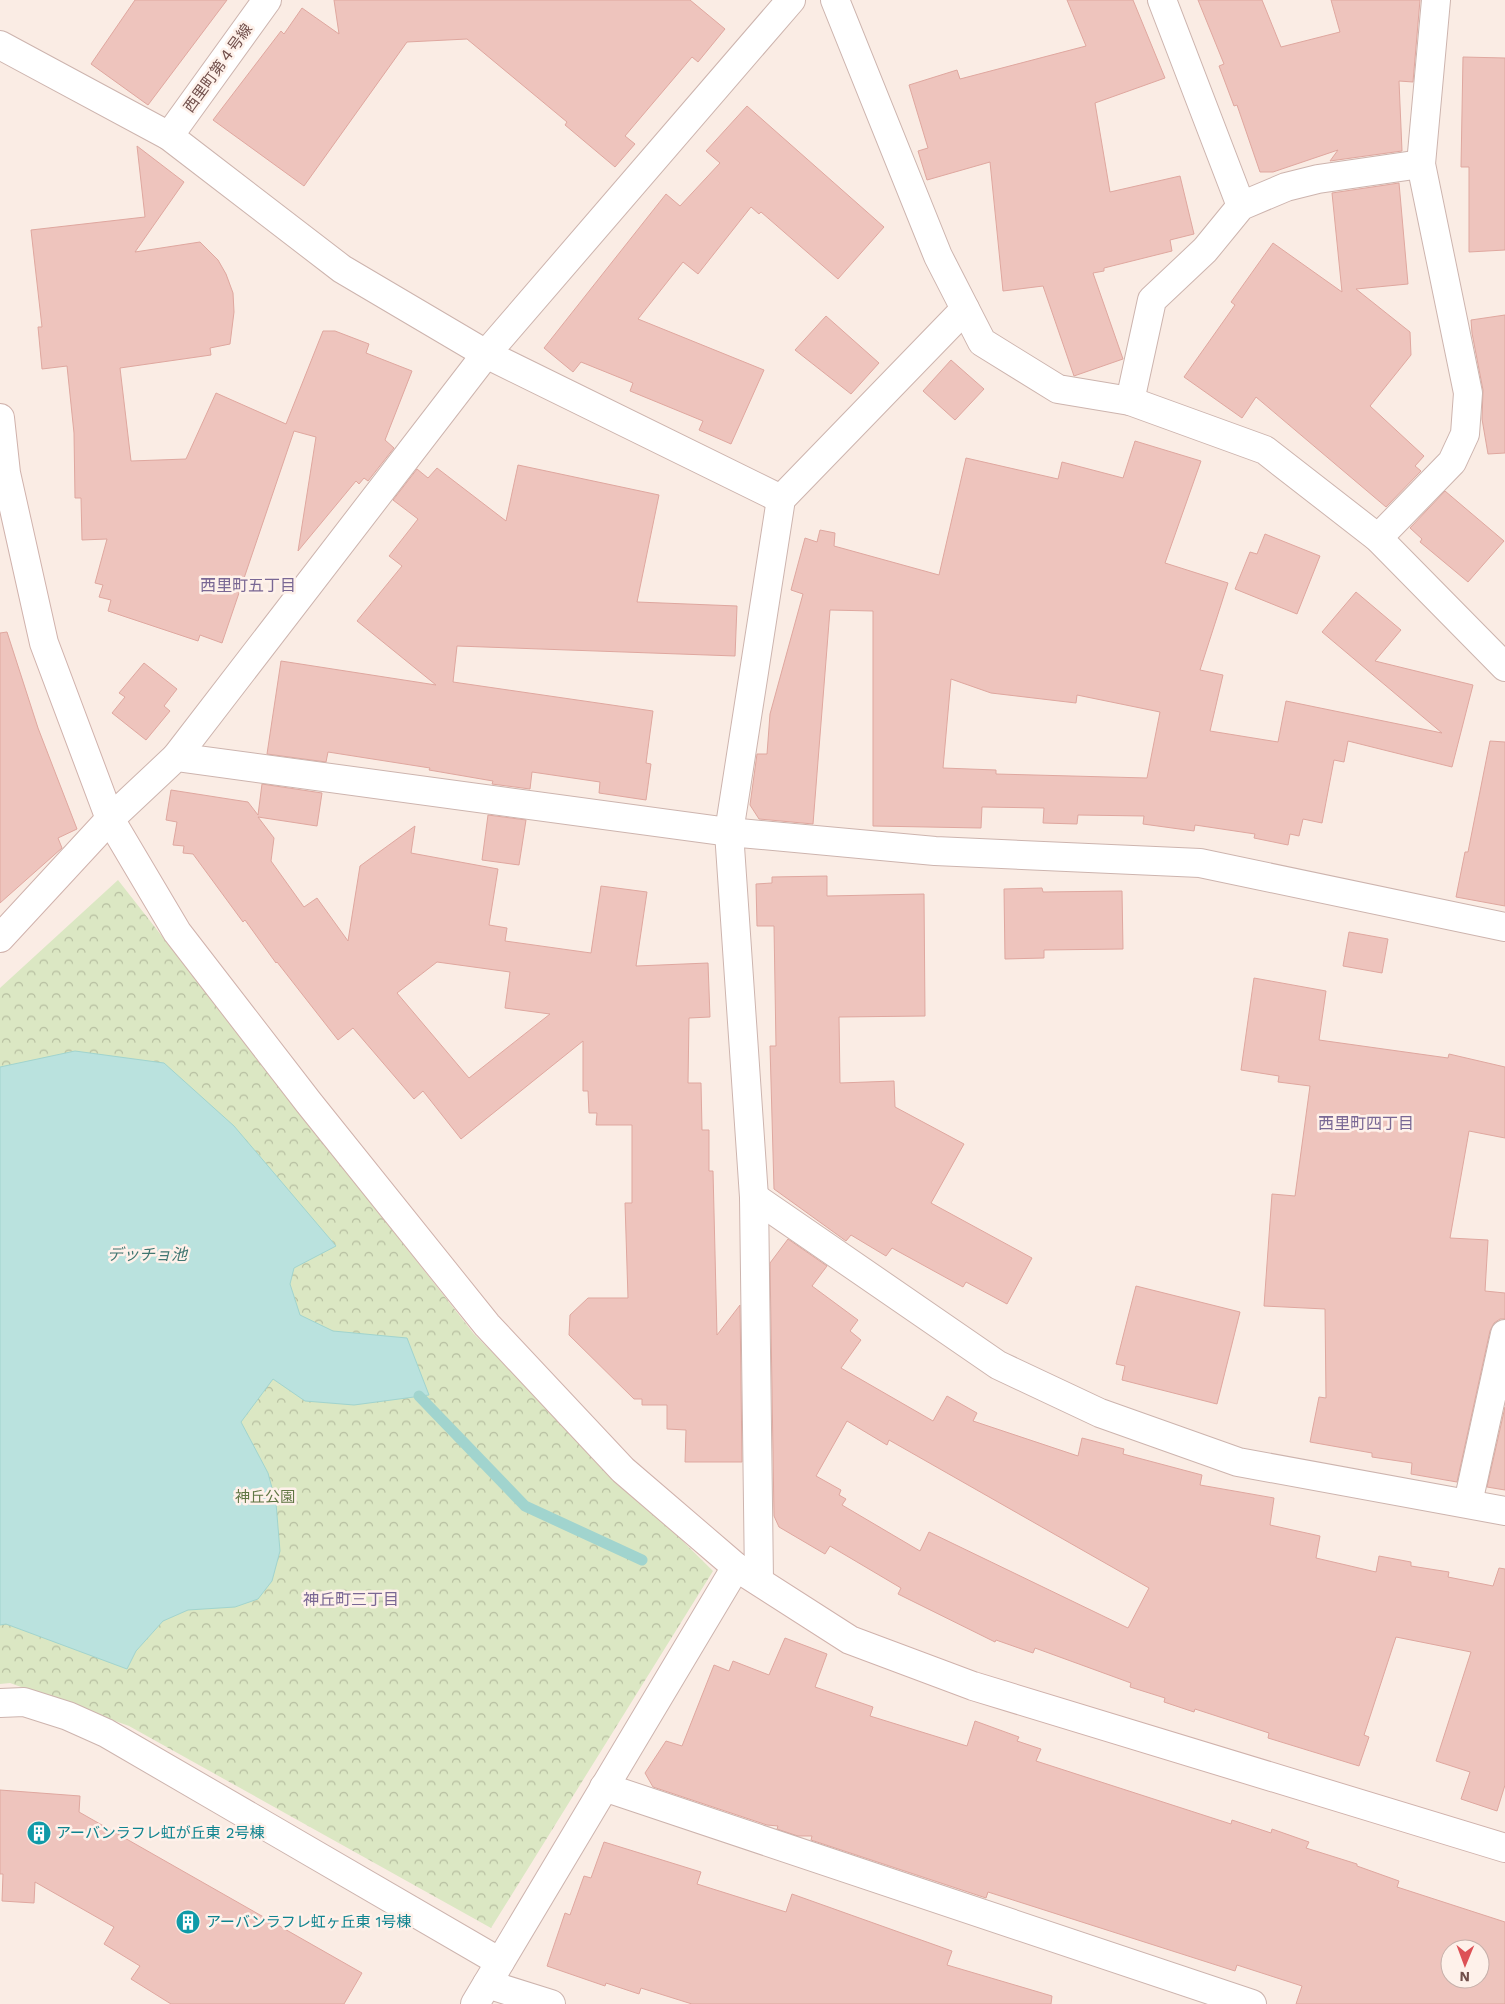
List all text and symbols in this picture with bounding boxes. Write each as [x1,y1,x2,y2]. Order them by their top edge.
street label: 西里町第４号線 [180,20,256,116]
district label: 西里町五丁目 [200,576,296,595]
district label: 西里町四丁目 [1318,1114,1414,1133]
water label: デッチョ池 [107,1245,189,1264]
park label: 神丘公園 [235,1488,295,1506]
district label: 神丘町三丁目 [303,1590,399,1609]
building icon: アーバンラフレ虹が丘東 2号棟 [26,1820,52,1846]
place label: アーバンラフレ虹が丘東 2号棟 [56,1824,265,1842]
building icon: アーバンラフレ虹ヶ丘東 1号棟 [175,1909,201,1935]
place label: アーバンラフレ虹ヶ丘東 1号棟 [206,1913,411,1931]
north arrow [1440,1939,1490,1989]
text: N [1459,1969,1470,1985]

